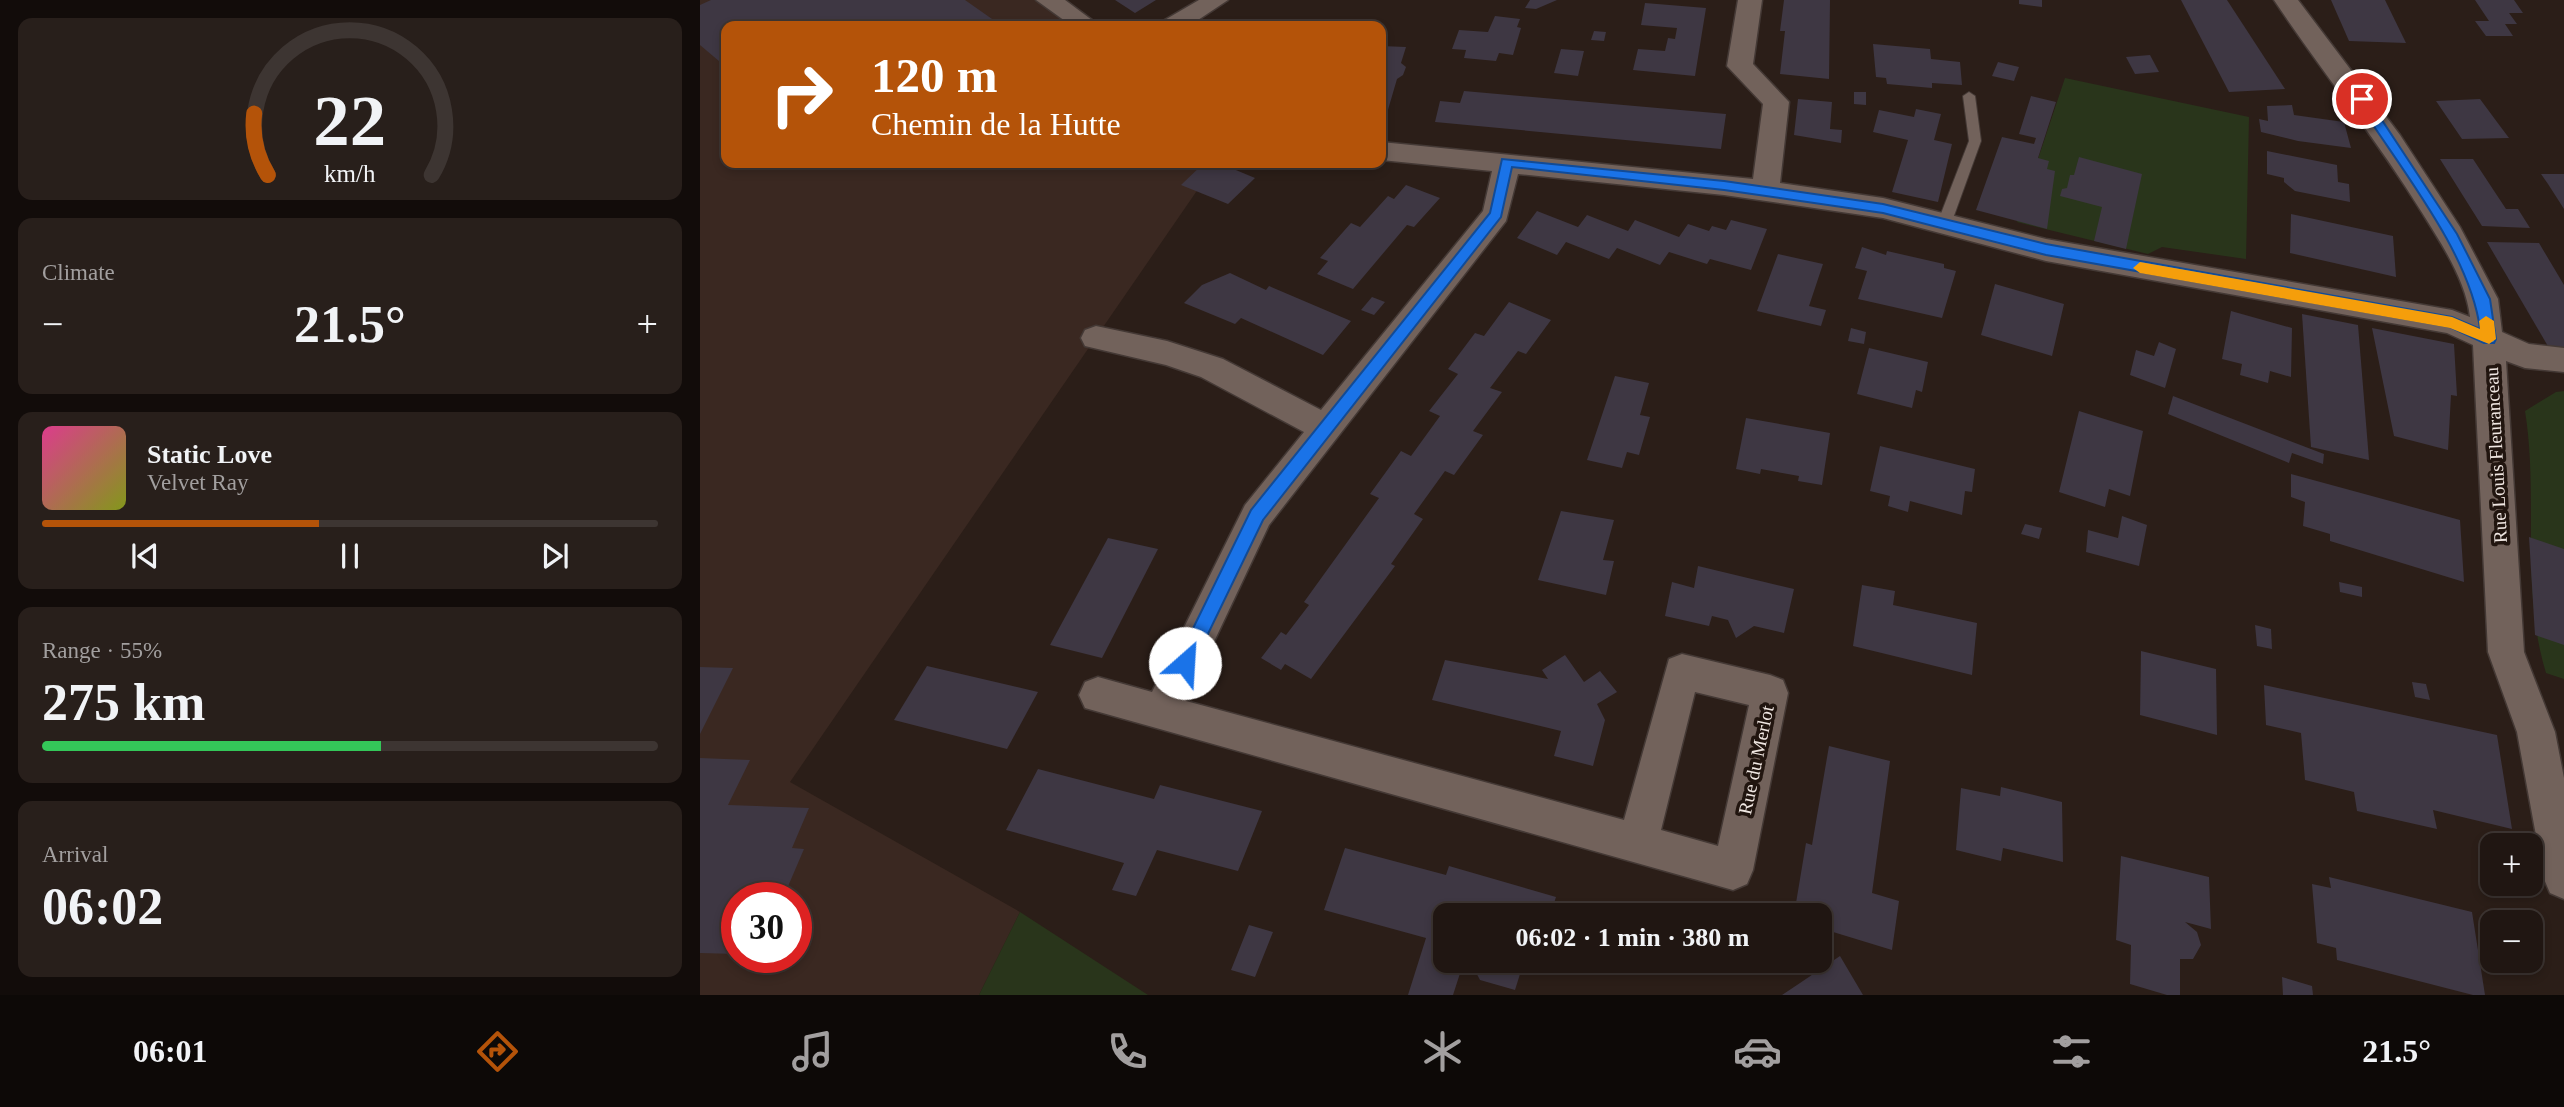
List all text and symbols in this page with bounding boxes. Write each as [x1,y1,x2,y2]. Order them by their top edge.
text: 120 m [871,48,998,103]
icon: right [756,49,847,140]
pin [2332,69,2392,129]
text: 22 [314,80,386,161]
icon: arrive [2343,80,2381,118]
text: Chemin de la Hutte [871,106,1121,142]
text: km/h [324,160,376,187]
text: Climate [42,260,115,285]
text: 21.5° [294,296,406,353]
text: − [42,303,63,345]
text: + [637,303,658,345]
street label: Rue Louis Fleuranceau [2481,366,2511,544]
text: Static Love [147,440,272,469]
text: Velvet Ray [147,470,249,495]
icon: previous [126,537,164,575]
icon: pause [331,537,369,575]
icon: next [536,537,574,575]
position arrow [1148,626,1222,700]
text: Range · 55% [42,638,162,663]
text: 275 km [42,674,205,731]
street label: Rue du Merlot [1734,703,1778,816]
map controls [2480,833,2543,973]
button: + [2480,833,2543,896]
text: Arrival [42,842,108,867]
text: 06:02 [42,878,163,935]
speed limit sign: 30 [721,882,812,973]
button: − [2480,910,2543,973]
text: 06:02 · 1 min · 380 m [1516,923,1750,952]
icon: directions [473,1027,522,1076]
icon: music [788,1027,837,1076]
icon: phone [1103,1027,1152,1076]
icon: climate [1418,1027,1467,1076]
icon: car [1733,1027,1782,1076]
icon: filters [2047,1027,2096,1076]
text: 06:01 [133,1033,208,1069]
text: 21.5° [2362,1033,2431,1069]

